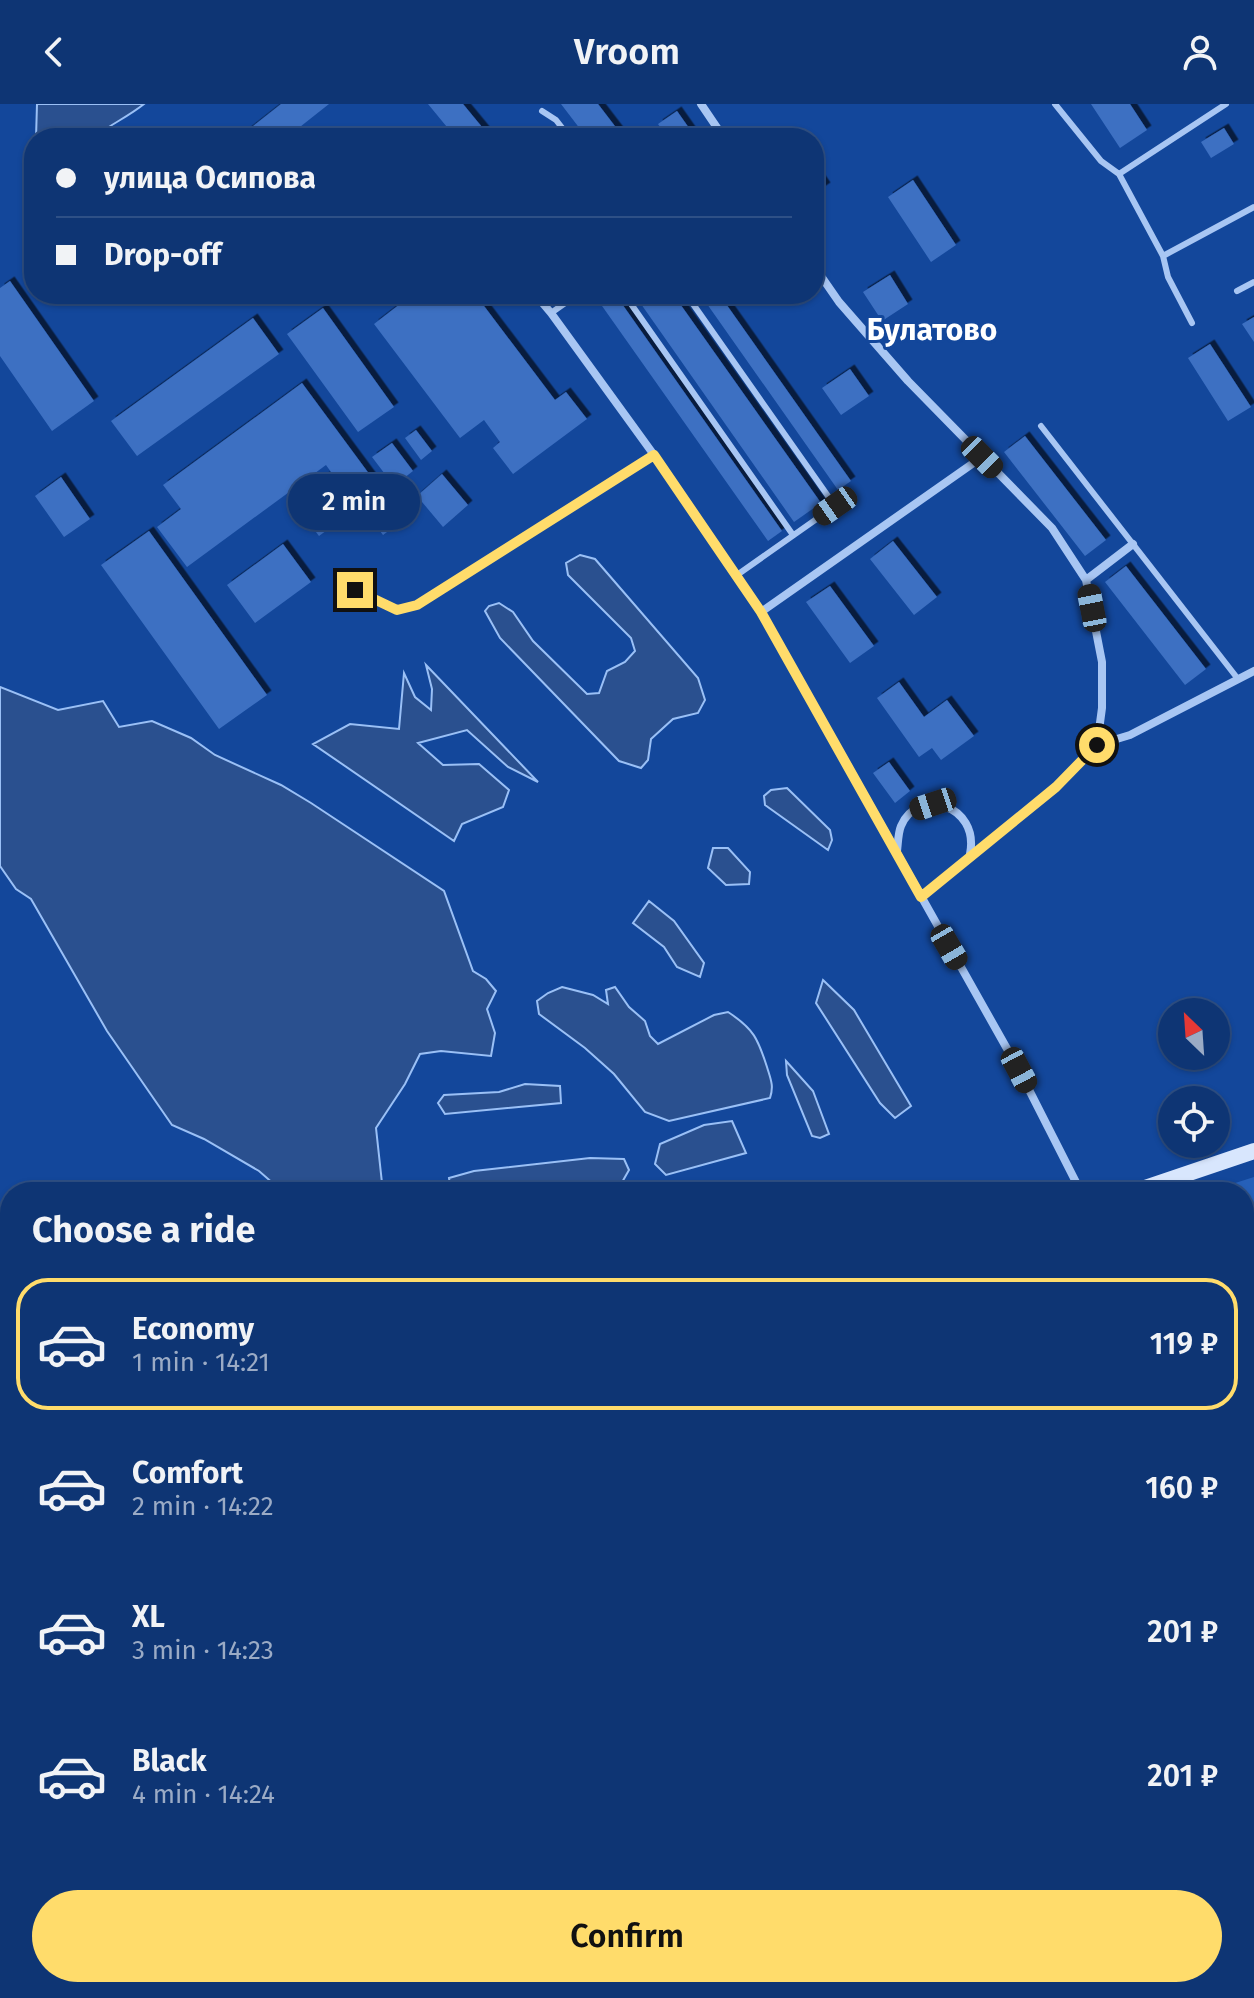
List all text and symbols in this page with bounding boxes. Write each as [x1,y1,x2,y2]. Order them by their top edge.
icon: back [32,30,76,74]
text: Vroom [574,30,680,74]
icon: person [1178,30,1222,74]
text: улица Осипова [104,160,316,196]
text: Drop-off [104,237,221,273]
district label: Булатово [867,312,997,348]
car [957,432,1007,482]
callout: 2 min [289,474,421,530]
car [808,482,862,530]
text: 2 min [322,486,386,517]
route end [337,572,373,608]
car [1076,582,1108,634]
route start [1079,727,1115,763]
car [906,785,960,823]
car [927,920,971,974]
north arrow [1158,998,1230,1070]
map controls [1158,998,1230,1158]
car [997,1043,1041,1097]
button: locate [1158,1086,1230,1158]
text: Choose a ride [32,1208,255,1252]
icon: car [36,1308,108,1380]
text: Economy [132,1311,254,1347]
text: 119 ₽ [1150,1326,1218,1362]
text: 1 min · 14:21 [132,1347,270,1378]
icon: car [36,1452,108,1524]
text: Comfort [132,1455,243,1491]
text: 160 ₽ [1145,1470,1218,1506]
text: 2 min · 14:22 [132,1491,274,1522]
icon: car [36,1596,108,1668]
text: XL [132,1599,165,1635]
text: 201 ₽ [1147,1614,1218,1650]
text: 3 min · 14:23 [132,1635,274,1666]
icon: car [36,1740,108,1812]
text: Black [132,1743,207,1779]
text: 201 ₽ [1147,1758,1218,1794]
text: 4 min · 14:24 [132,1779,275,1810]
button: Confirm [32,1890,1222,1982]

